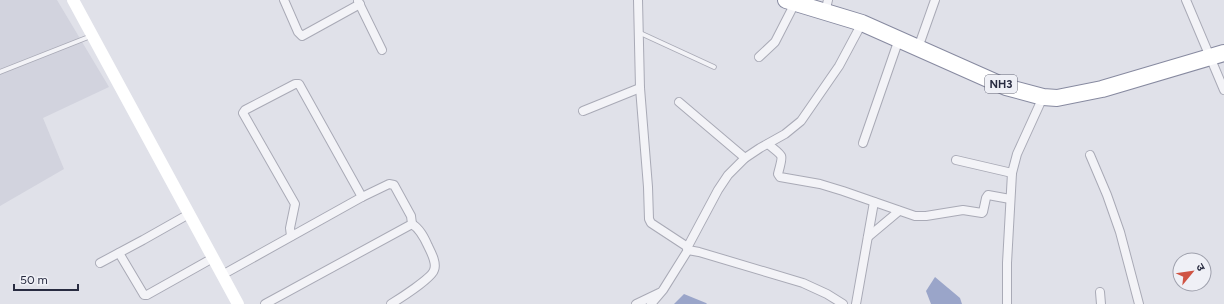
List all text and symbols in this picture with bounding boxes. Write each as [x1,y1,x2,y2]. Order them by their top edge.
road number: NH3 [985,75,1017,93]
north arrow [1172,252,1212,292]
text: उ [1193,261,1208,274]
scale bar [14,266,78,292]
text: 50 m [20,273,48,287]

